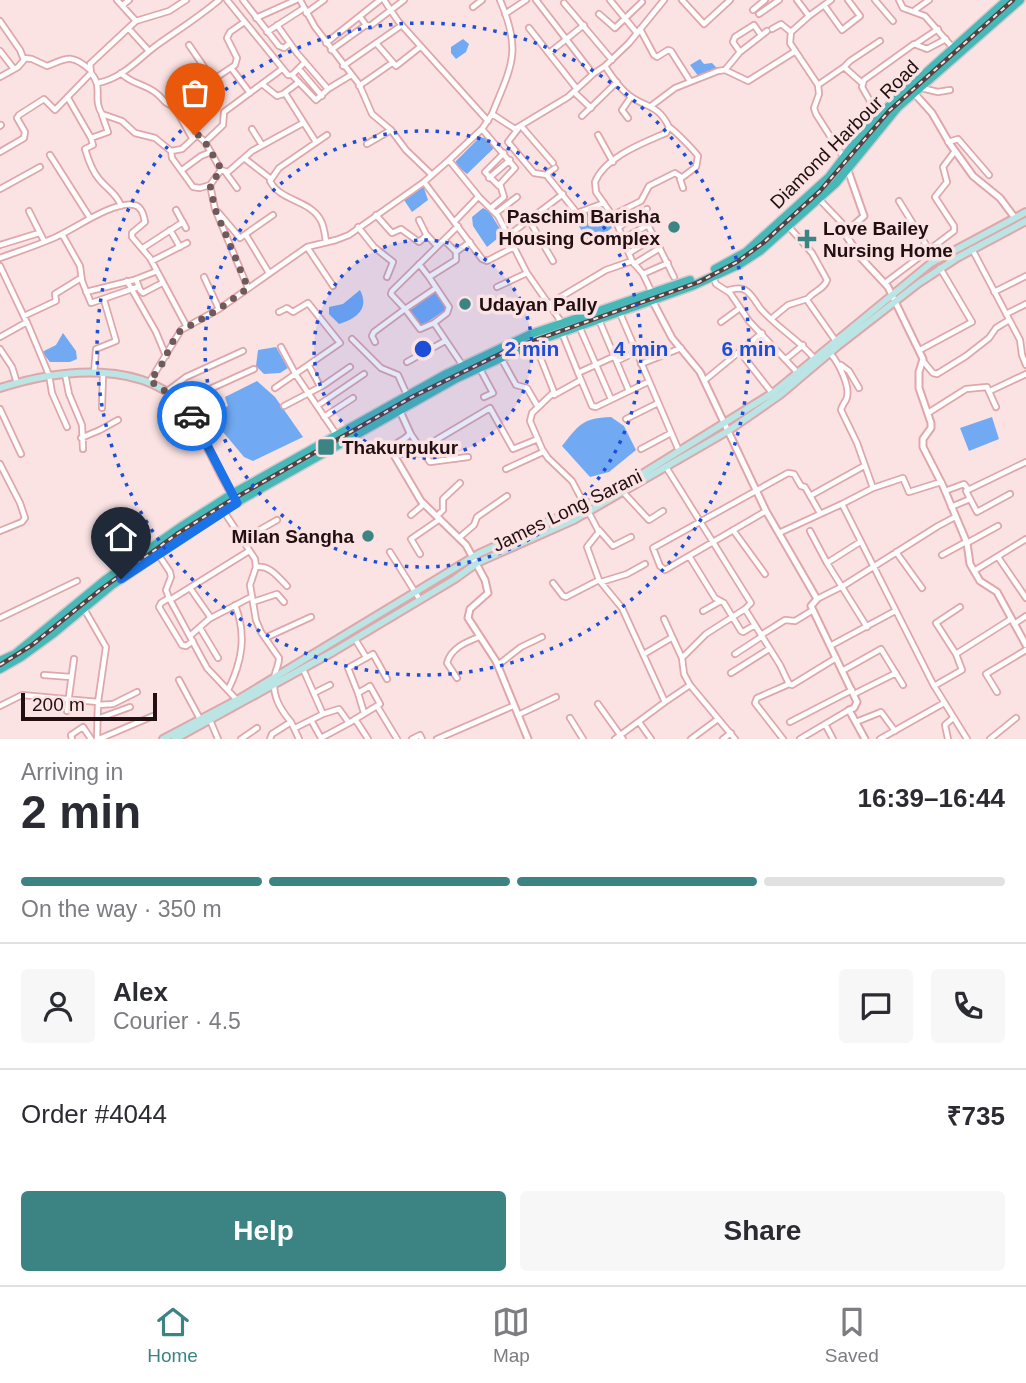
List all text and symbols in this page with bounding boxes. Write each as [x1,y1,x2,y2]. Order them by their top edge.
street label: Diamond Harbour Road [766,56,923,213]
pin [165,63,225,135]
icon: bag [176,74,214,112]
place label: Paschim Barisha Housing Complex [498,206,660,249]
place label: Love Bailey Nursing Home [823,218,953,261]
marker: Paschim Barisha Housing Complex [666,219,682,235]
marker: Love Bailey Nursing Home [797,229,817,249]
place label: Udayan Pally [479,294,598,315]
marker: Udayan Pally [457,296,473,312]
centre of rings [411,337,435,361]
text: 2 min [505,337,559,360]
text: 4 min [614,337,668,360]
text: 6 min [722,337,776,360]
courier [157,381,227,451]
icon: car [173,397,211,435]
marker: Thakurpukur [316,437,336,457]
place label: Thakurpukur [342,437,459,458]
street label: James Long Sarani [489,465,645,556]
pin [91,507,151,579]
icon: home [102,518,140,556]
place label: Milan Sangha [232,526,354,547]
marker: Milan Sangha [360,528,376,544]
scale bar [21,690,158,722]
text: 200 m [32,694,85,715]
text: Arriving in [21,759,123,785]
text: 16:39–16:44 [858,783,1005,813]
text: 2 min [21,786,141,838]
text: On the way · 350 m [21,896,222,922]
button: person [21,969,95,1043]
button: chat [839,969,913,1043]
button: phone [931,969,1005,1043]
text: Alex [113,977,168,1007]
text: Courier · 4.5 [113,1008,241,1034]
text: Order #4044 [21,1099,167,1129]
text: ₹735 [947,1101,1005,1131]
button: Help [21,1191,506,1271]
button: Share [520,1191,1005,1271]
tab: Home [147,1303,198,1367]
tab: Map [492,1303,530,1367]
tab: Saved [825,1303,879,1367]

